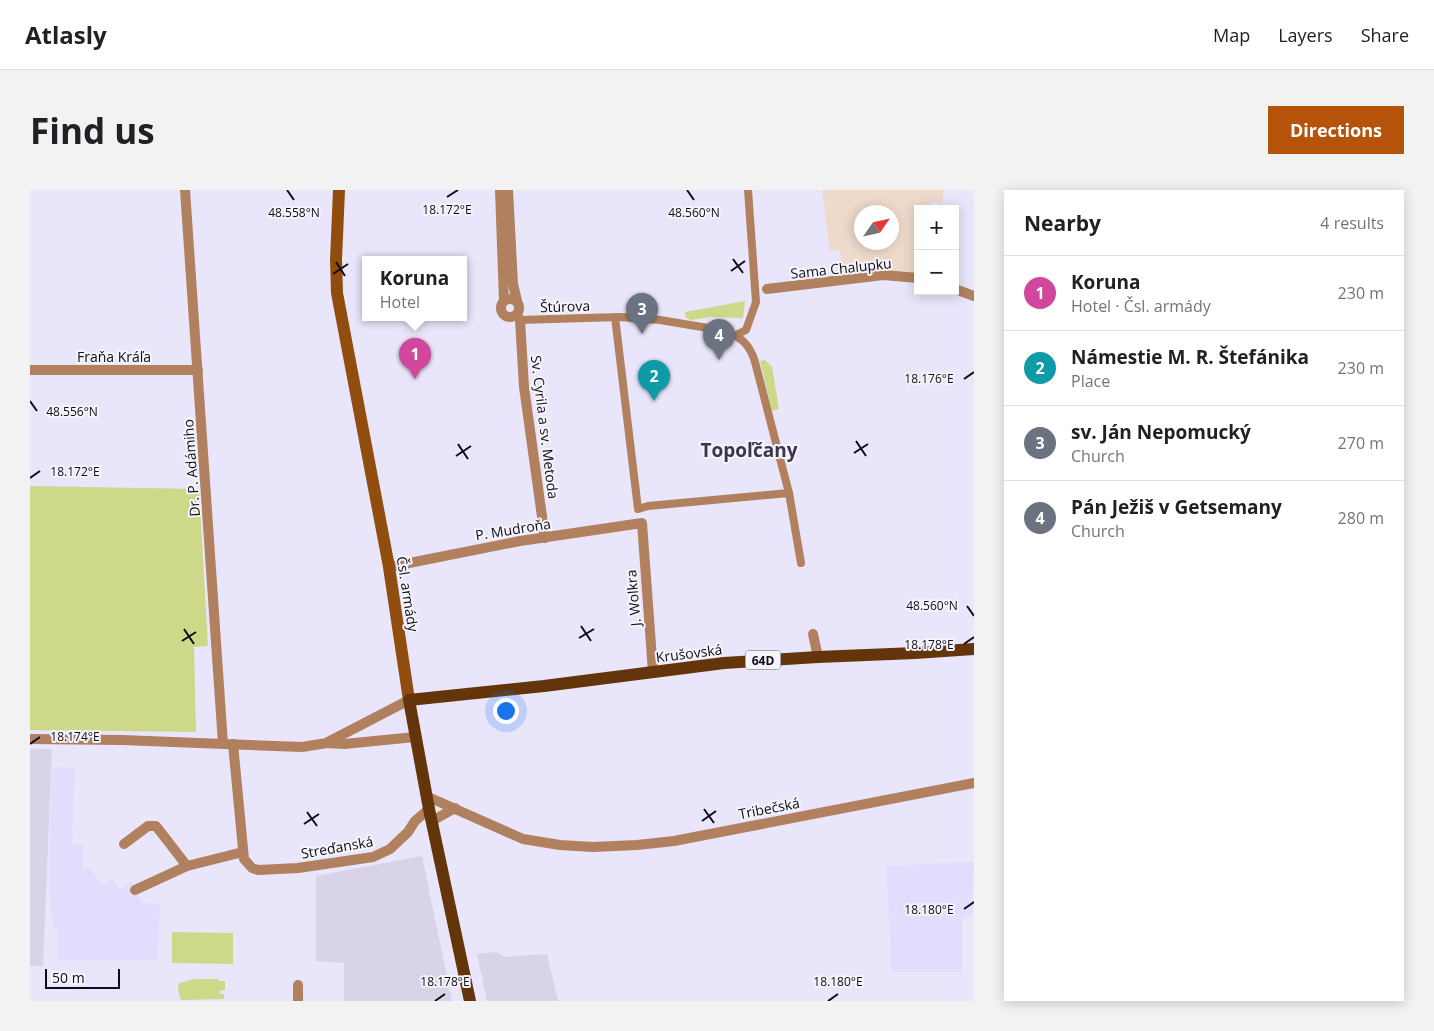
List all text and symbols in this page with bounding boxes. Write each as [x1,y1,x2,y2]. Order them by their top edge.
text: Atlasly [25,18,107,51]
text: Map [1213,23,1250,47]
text: Layers [1278,23,1333,47]
text: Share [1361,23,1409,47]
button: Directions [1268,106,1404,154]
text: Find us [30,107,155,154]
text: 18.172°E [422,201,472,218]
text: 48.558°N [268,204,320,221]
text: 48.560°N [668,204,720,221]
north arrow [854,205,899,250]
map controls [914,205,959,295]
button: + [914,205,959,250]
text: Nearby [1024,209,1101,237]
text: 4 results [1320,212,1384,234]
button: − [914,250,959,295]
street label: Sama Chalupku [789,253,893,283]
popup [362,256,467,321]
text: Koruna [380,265,449,291]
text: Koruna [1071,269,1140,295]
text: 1 [1035,282,1045,304]
text: 230 m [1338,282,1384,304]
text: Hotel [380,291,420,313]
pin: 3 [626,293,658,334]
text: Hotel · Čsl. armády [1071,295,1211,317]
street label: Štúrova [540,296,590,316]
pin: 4 [703,319,735,360]
pin: 1 [399,338,431,379]
text: Námestie M. R. Štefánika [1071,344,1309,370]
street label: Fraňa Kráľa [77,347,151,366]
street label: Sv. Cyrila a sv. Metoda [527,354,563,500]
text: 2 [1035,357,1045,379]
text: 230 m [1338,357,1384,379]
pin: 2 [638,360,670,401]
text: 18.176°E [904,370,954,387]
text: Place [1071,370,1110,392]
text: 48.556°N [46,403,98,420]
street label: Dr. P. Adámiho [178,419,204,517]
text: sv. Ján Nepomucký [1071,419,1251,445]
text: 3 [1035,432,1045,454]
text: 270 m [1338,432,1384,454]
district label: Topoľčany [701,437,798,463]
text: Church [1071,445,1125,467]
text: 18.172°E [50,463,100,480]
text: Pán Ježiš v Getsemany [1071,494,1282,520]
text: 4 [1035,507,1045,529]
text: 280 m [1338,507,1384,529]
street label: P. Mudroňa [474,514,552,544]
text: Church [1071,520,1125,542]
street label: Čsl. armády [393,555,423,634]
street label: J. Wolkra [621,569,645,629]
text: 48.560°N [906,597,958,614]
text: 18.178°E [904,636,954,653]
street label: Krušovská [655,640,723,666]
road number: 64D [746,650,780,670]
your location [493,698,519,724]
text: 18.174°E [50,728,100,745]
street label: Tribečská [737,793,801,823]
street label: Streďanská [299,831,375,863]
text: 18.180°E [904,901,954,918]
scale bar [45,966,120,989]
text: 50 m [52,968,85,987]
text: 18.178°E [420,973,470,990]
text: 18.180°E [813,973,863,990]

